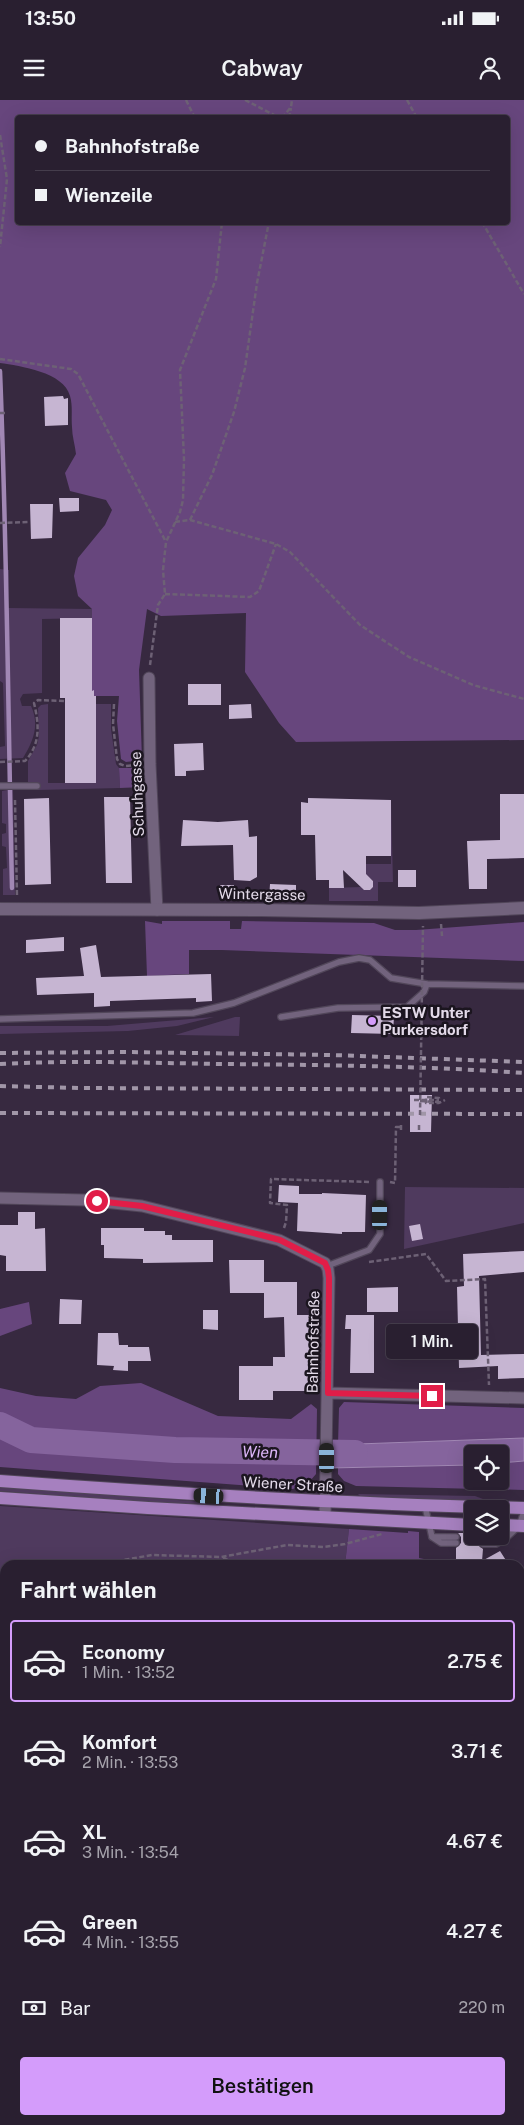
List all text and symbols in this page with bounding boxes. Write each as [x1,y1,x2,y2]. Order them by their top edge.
text: 13:50 [25,7,76,29]
icon: menu [20,54,48,82]
icon: person [476,54,504,82]
text: Cabway [221,55,303,81]
text: Bahnhofstraße [65,135,200,157]
text: Wienzeile [65,184,153,206]
street label: Schuhgasse [127,751,147,837]
street label: Wintergasse [218,885,306,903]
place label: ESTW Unter Purkersdorf [382,1004,470,1038]
marker: ESTW Unter Purkersdorf [366,1015,378,1027]
route start [86,1190,108,1212]
car [372,1200,387,1230]
street label: Bahnhofstraße [304,1290,322,1394]
callout: 1 Min. [386,1324,478,1358]
text: 1 Min. [411,1332,453,1351]
route end [421,1385,443,1407]
water label: Wien [242,1442,278,1462]
car [319,1443,334,1473]
map controls [464,1445,509,1545]
button: locate [464,1445,509,1490]
street label: Wiener Straße [243,1473,343,1495]
car [193,1488,224,1504]
button: layers [464,1500,509,1545]
text: Fahrt wählen [20,1577,157,1603]
icon: car [22,1639,67,1684]
text: Economy [82,1641,165,1663]
text: 2.75 € [447,1650,503,1672]
text: 1 Min. · 13:52 [82,1663,175,1682]
icon: car [22,1729,67,1774]
text: Komfort [82,1731,157,1753]
text: 3.71 € [451,1740,503,1762]
text: 2 Min. · 13:53 [82,1753,178,1772]
icon: car [22,1819,67,1864]
text: XL [82,1821,107,1843]
text: 4.67 € [446,1830,503,1852]
text: 3 Min. · 13:54 [82,1843,179,1862]
icon: car [22,1909,67,1954]
text: Green [82,1911,137,1933]
text: 4.27 € [446,1920,503,1942]
text: 4 Min. · 13:55 [82,1933,179,1952]
icon: cash [20,1994,48,2022]
text: Bar [60,1997,91,2019]
text: 220 m [458,1998,505,2017]
button: Bestätigen [20,2057,505,2115]

